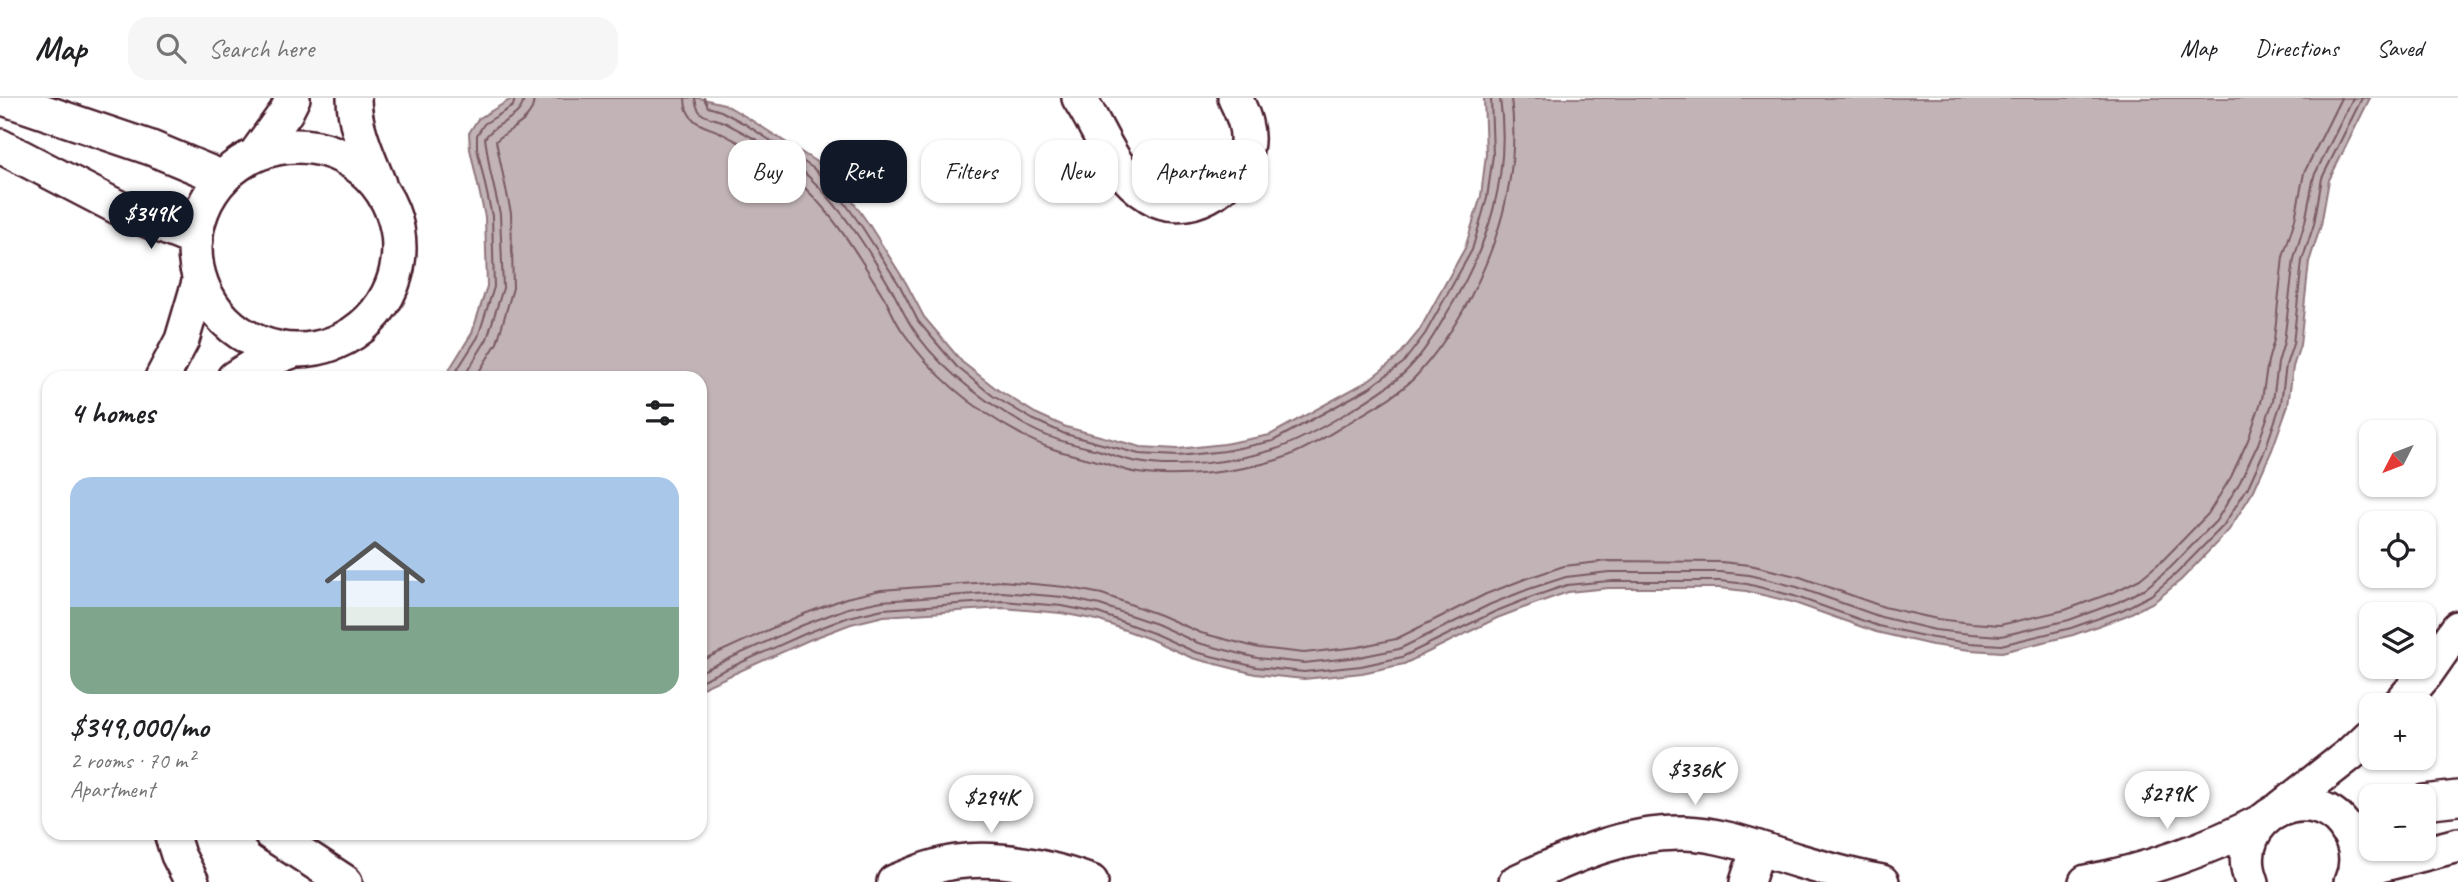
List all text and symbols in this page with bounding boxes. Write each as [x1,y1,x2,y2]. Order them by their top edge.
search box [128,17,618,80]
text: Map [35,27,86,69]
icon: search [152,29,190,67]
text: Search here [208,32,314,65]
text: Map [2180,33,2217,63]
text: Directions [2255,33,2338,63]
text: Saved [2376,33,2423,63]
chip: Buy [728,140,806,203]
chip: Rent [820,140,907,203]
chip: Filters [921,140,1021,203]
chip: New [1035,140,1118,203]
chip: Apartment [1132,140,1268,203]
pin: $349K [102,192,200,251]
text: $349K [125,199,177,228]
text: 4 homes [70,394,155,432]
icon: filters [641,394,679,432]
north arrow [2359,420,2436,497]
map controls [2359,420,2436,861]
button: locate [2359,511,2436,588]
icon: home [312,523,438,649]
button: layers [2359,602,2436,679]
button: + [2359,693,2436,770]
text: $349,000/mo [70,708,209,746]
text: 2 rooms · 70 m² [70,746,194,775]
pin: $336K [1646,748,1744,807]
text: $336K [1668,755,1722,784]
pin: $279K [2118,772,2216,831]
text: Apartment [70,775,155,804]
pin: $294K [942,776,1040,835]
text: $279K [2141,779,2193,808]
text: $294K [965,783,1017,812]
button: − [2359,784,2436,861]

